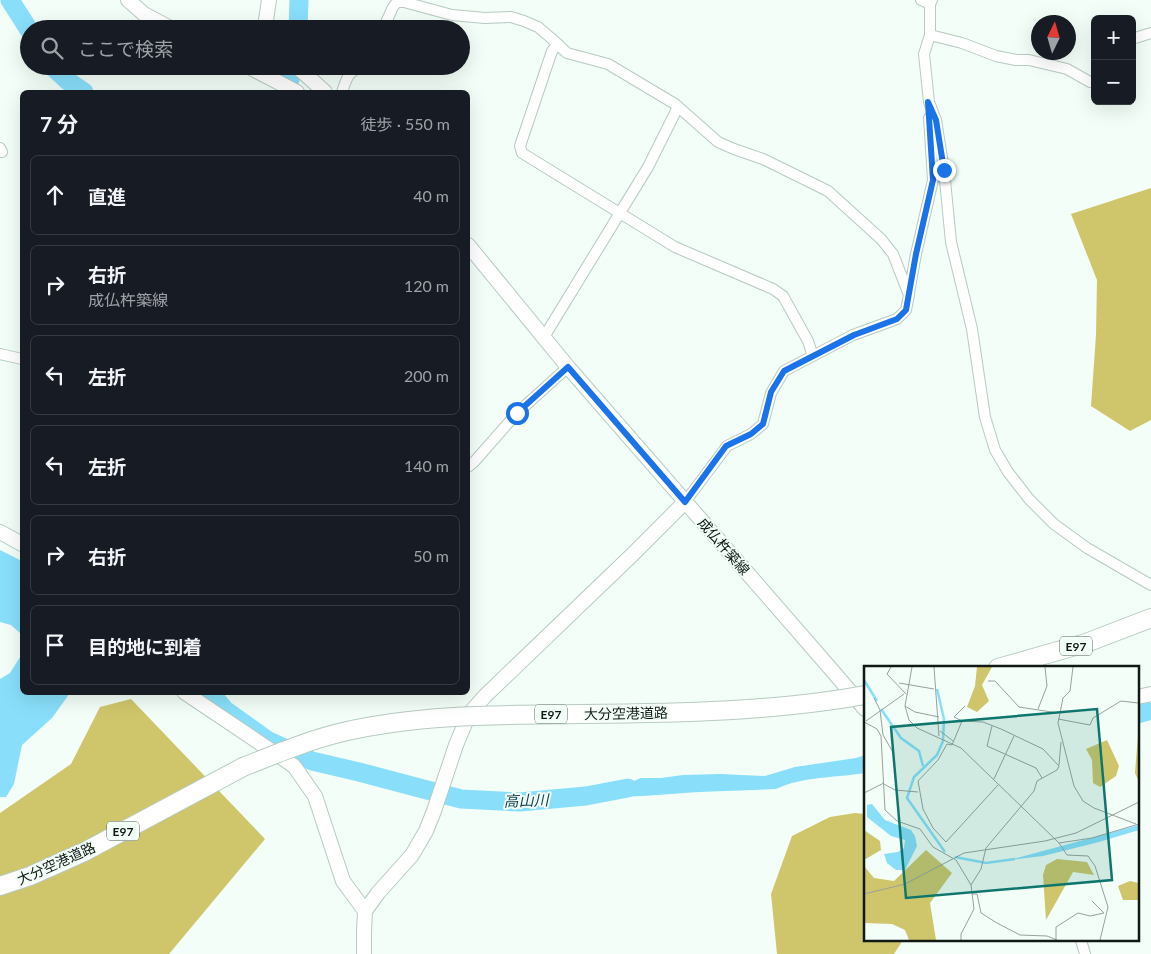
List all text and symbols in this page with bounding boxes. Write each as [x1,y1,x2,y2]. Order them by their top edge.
north arrow [1031,15,1076,60]
map controls [1091,15,1136,105]
button: + [1091,15,1136,60]
search box [20,20,470,75]
icon: search [38,34,66,62]
text: ここで検索 [78,37,173,60]
button: − [1091,60,1136,105]
text: 7 分 [40,111,78,136]
text: 徒歩 · 550 m [361,114,450,133]
route end [933,159,956,182]
icon: ahead [41,181,69,209]
text: 直進 [88,185,126,208]
text: 40 m [413,186,449,205]
text: 右折 [88,263,126,286]
icon: right [41,271,69,299]
text: 120 m [404,276,449,295]
text: 成仏杵築線 [88,290,168,309]
icon: left [41,361,69,389]
text: 左折 [88,365,126,388]
text: 200 m [404,366,449,385]
route start [506,402,529,425]
icon: left [41,451,69,479]
text: 左折 [88,455,126,478]
text: 140 m [404,456,449,475]
street label: 成仏杵築線 [695,514,753,578]
icon: right [41,541,69,569]
text: 右折 [88,545,126,568]
text: 50 m [413,546,449,565]
icon: arrive [41,631,69,659]
text: 目的地に到着 [88,635,202,658]
road number: E97 [1060,636,1092,656]
inset map [864,666,1138,942]
road number: E97 [535,704,567,724]
street label: 大分空港道路 [584,704,668,722]
water label: 高山川 [503,790,551,810]
road number: E97 [107,821,139,840]
street label: 大分空港道路 [14,838,98,888]

